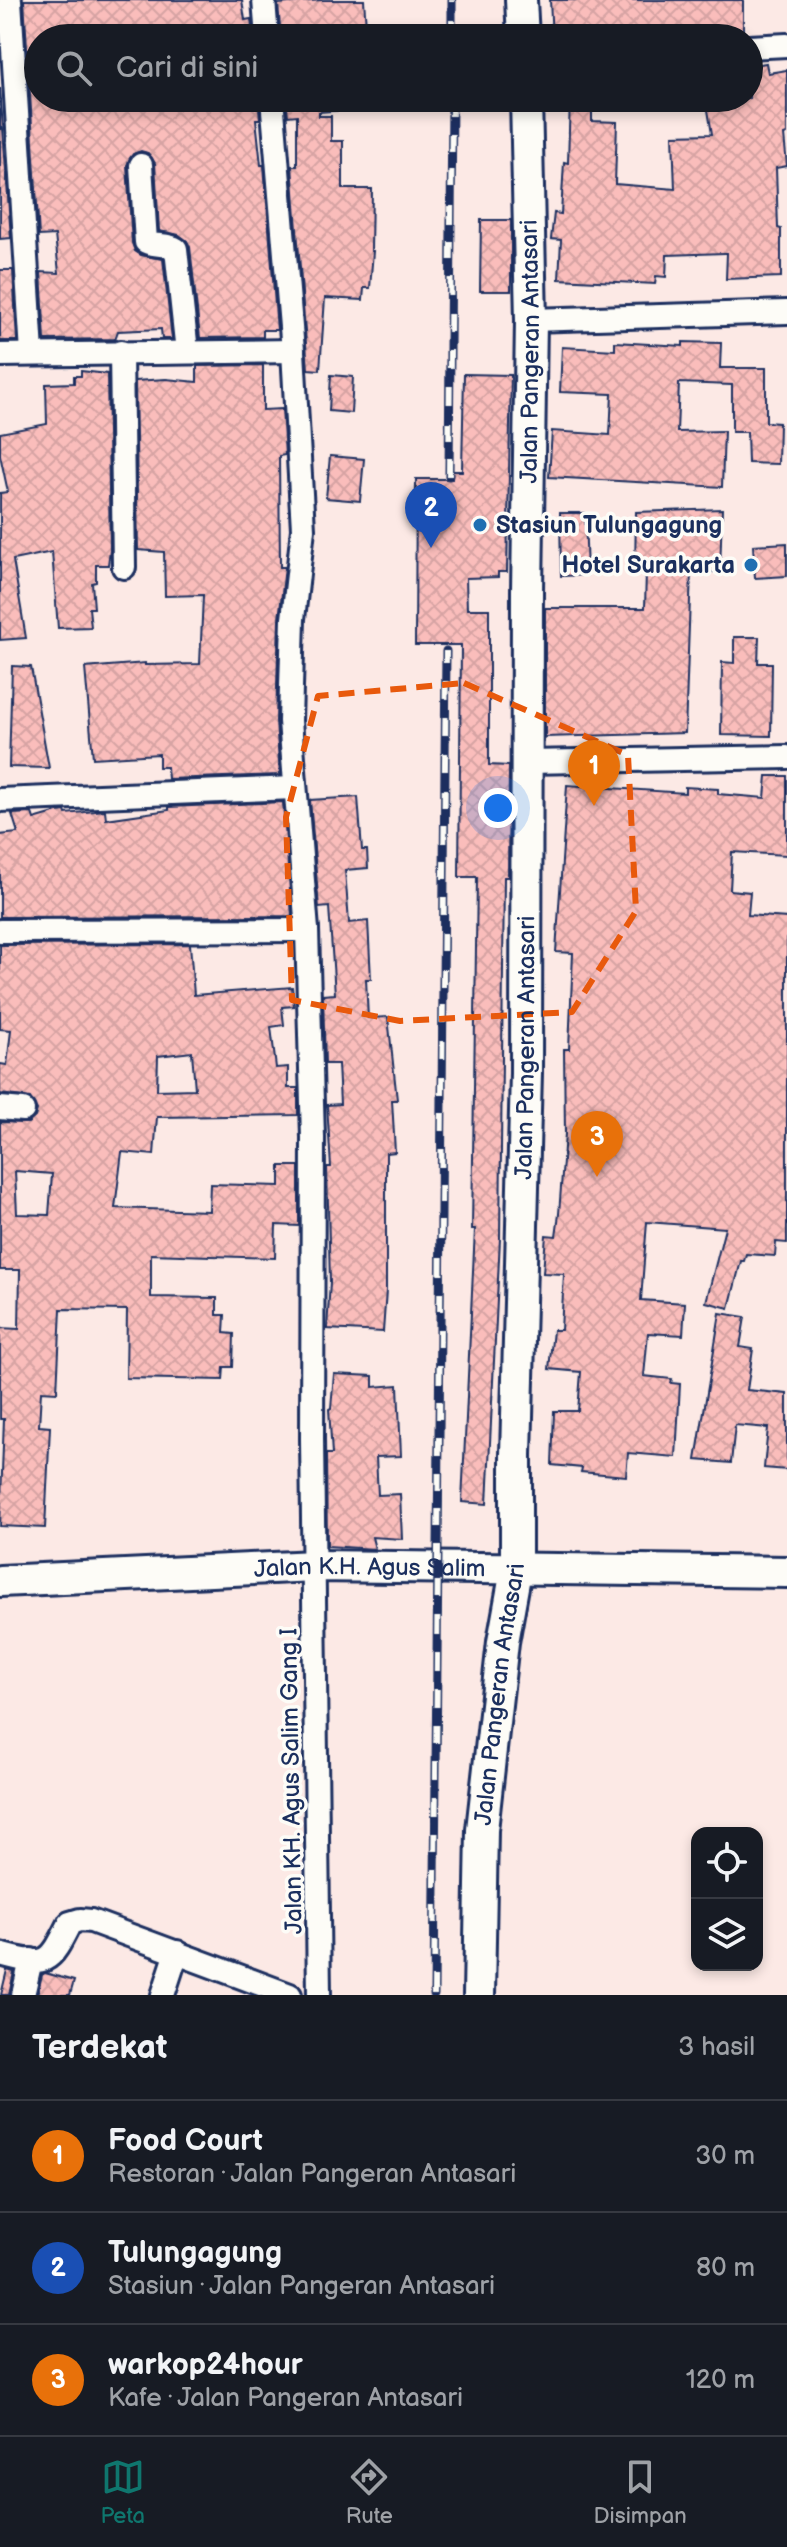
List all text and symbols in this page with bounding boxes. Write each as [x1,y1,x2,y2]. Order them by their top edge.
search box [24,24,763,112]
icon: search [52,46,96,90]
text: Cari di sini [116,50,258,86]
street label: Jalan Pangeran Antasari [515,219,546,484]
pin: 2 [405,482,457,548]
place label: Stasiun Tulungagung [496,511,722,540]
marker: Stasiun Tulungagung [471,516,489,534]
place label: Hotel Surakarta [562,551,735,580]
marker: Hotel Surakarta [742,556,760,574]
pin: 1 [568,740,620,806]
your location [478,788,518,828]
street label: Jalan Pangeran Antasari [509,915,541,1180]
pin: 3 [571,1111,623,1177]
street label: Jalan K.H. Agus Salim [253,1552,486,1584]
street label: Jalan Pangeran Antasari [469,1563,531,1827]
street label: Jalan KH. Agus Salim Gang I [274,1628,309,1934]
map controls [691,1827,763,1971]
button: locate [691,1827,763,1899]
button: layers [691,1899,763,1971]
text: Terdekat [32,2027,167,2068]
text: 3 hasil [678,2032,755,2063]
text: Food Court [108,2123,263,2159]
text: 1 [53,2141,63,2172]
text: 30 m [695,2141,755,2172]
text: Restoran · Jalan Pangeran Antasari [108,2159,516,2190]
text: Tulungagung [108,2235,282,2271]
text: 2 [50,2253,66,2284]
text: 80 m [696,2253,755,2284]
text: Stasiun · Jalan Pangeran Antasari [108,2271,495,2302]
text: warkop24hour [108,2347,303,2383]
text: 3 [50,2365,66,2396]
text: 120 m [686,2365,755,2396]
text: Kafe · Jalan Pangeran Antasari [108,2383,463,2414]
tab: Peta [100,2455,145,2530]
tab: Rute [346,2455,393,2530]
tab: Disimpan [594,2455,687,2530]

